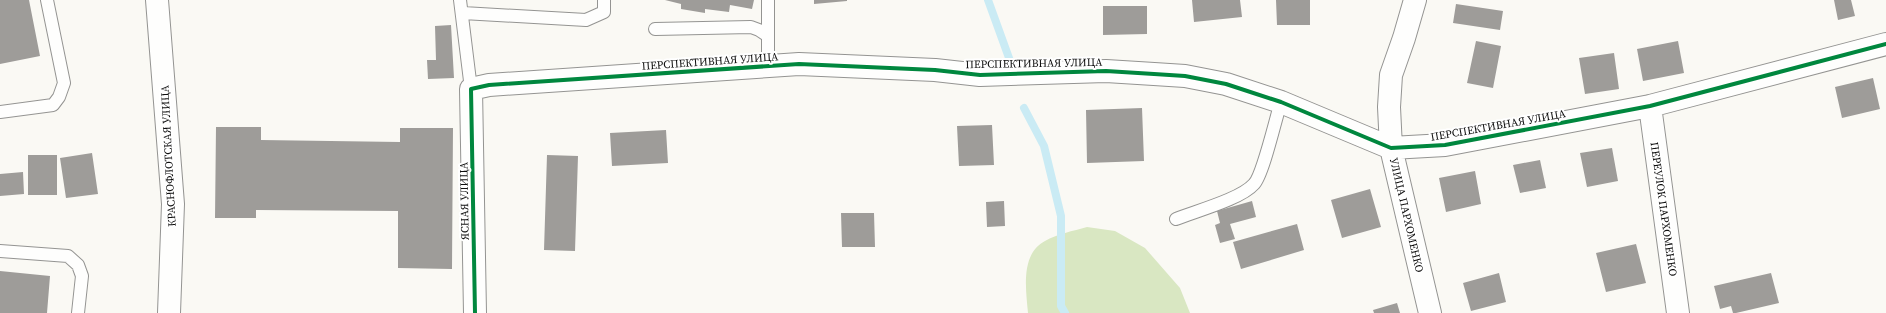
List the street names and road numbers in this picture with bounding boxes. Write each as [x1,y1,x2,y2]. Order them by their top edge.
street label: ПЕРСПЕКТИВНАЯ УЛИЦА [641,49,780,74]
street label: ПЕРСПЕКТИВНАЯ УЛИЦА [965,55,1103,72]
street label: КРАСНОФЛОТСКАЯ УЛИЦА [157,84,180,227]
street label: ПЕРСПЕКТИВНАЯ УЛИЦА [1429,106,1568,145]
street label: ПЕРЕУЛОК ПАРХОМЕНКО [1647,141,1680,277]
street label: УЛИЦА ПАРХОМЕНКО [1386,156,1427,274]
street label: ЯСНАЯ УЛИЦА [456,161,473,240]

